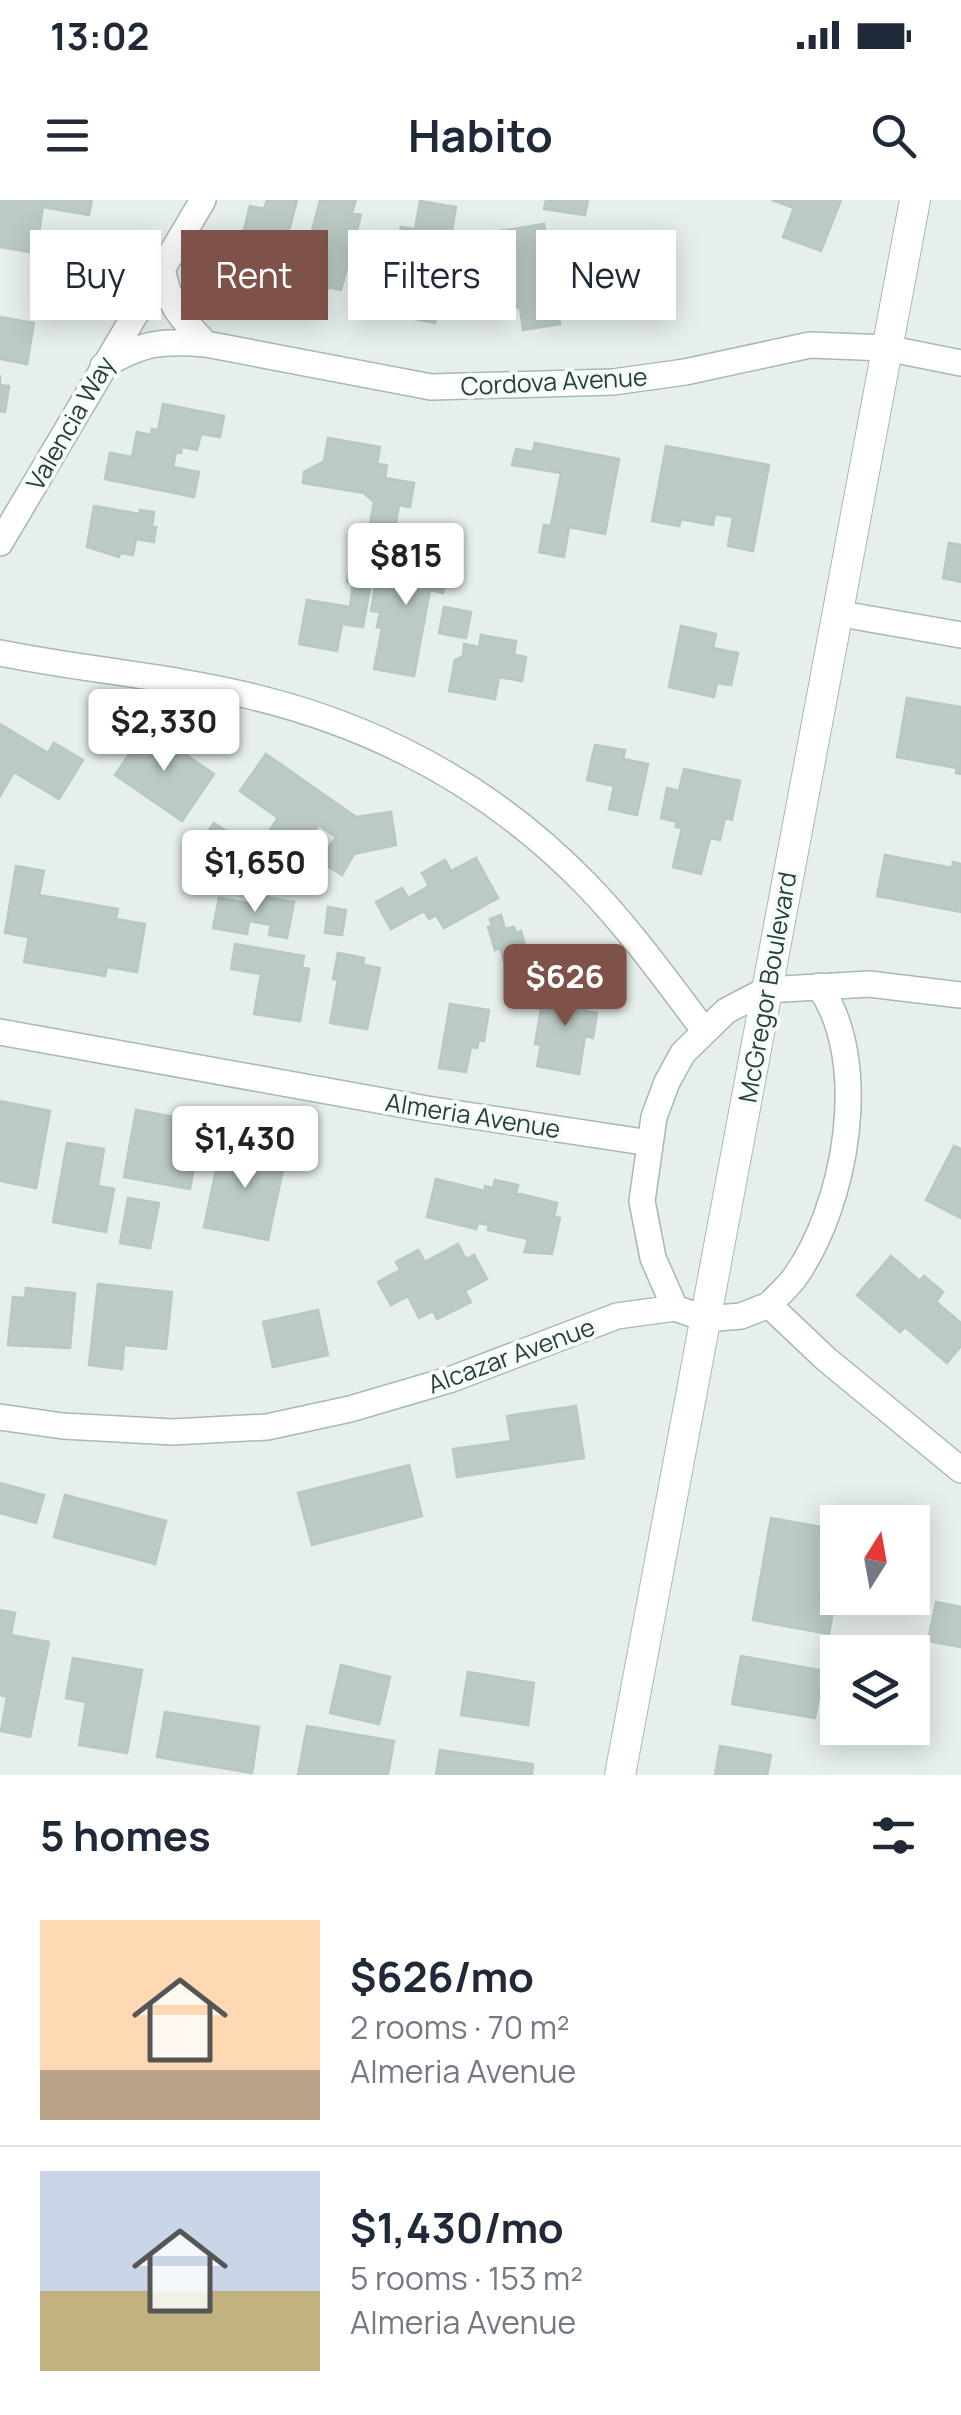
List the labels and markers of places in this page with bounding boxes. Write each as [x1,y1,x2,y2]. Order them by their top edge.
pin: $815 [347,523,465,608]
pin: $2,330 [83,689,245,774]
pin: $1,650 [174,830,336,915]
pin: $626 [506,944,624,1029]
pin: $1,430 [164,1106,326,1191]

